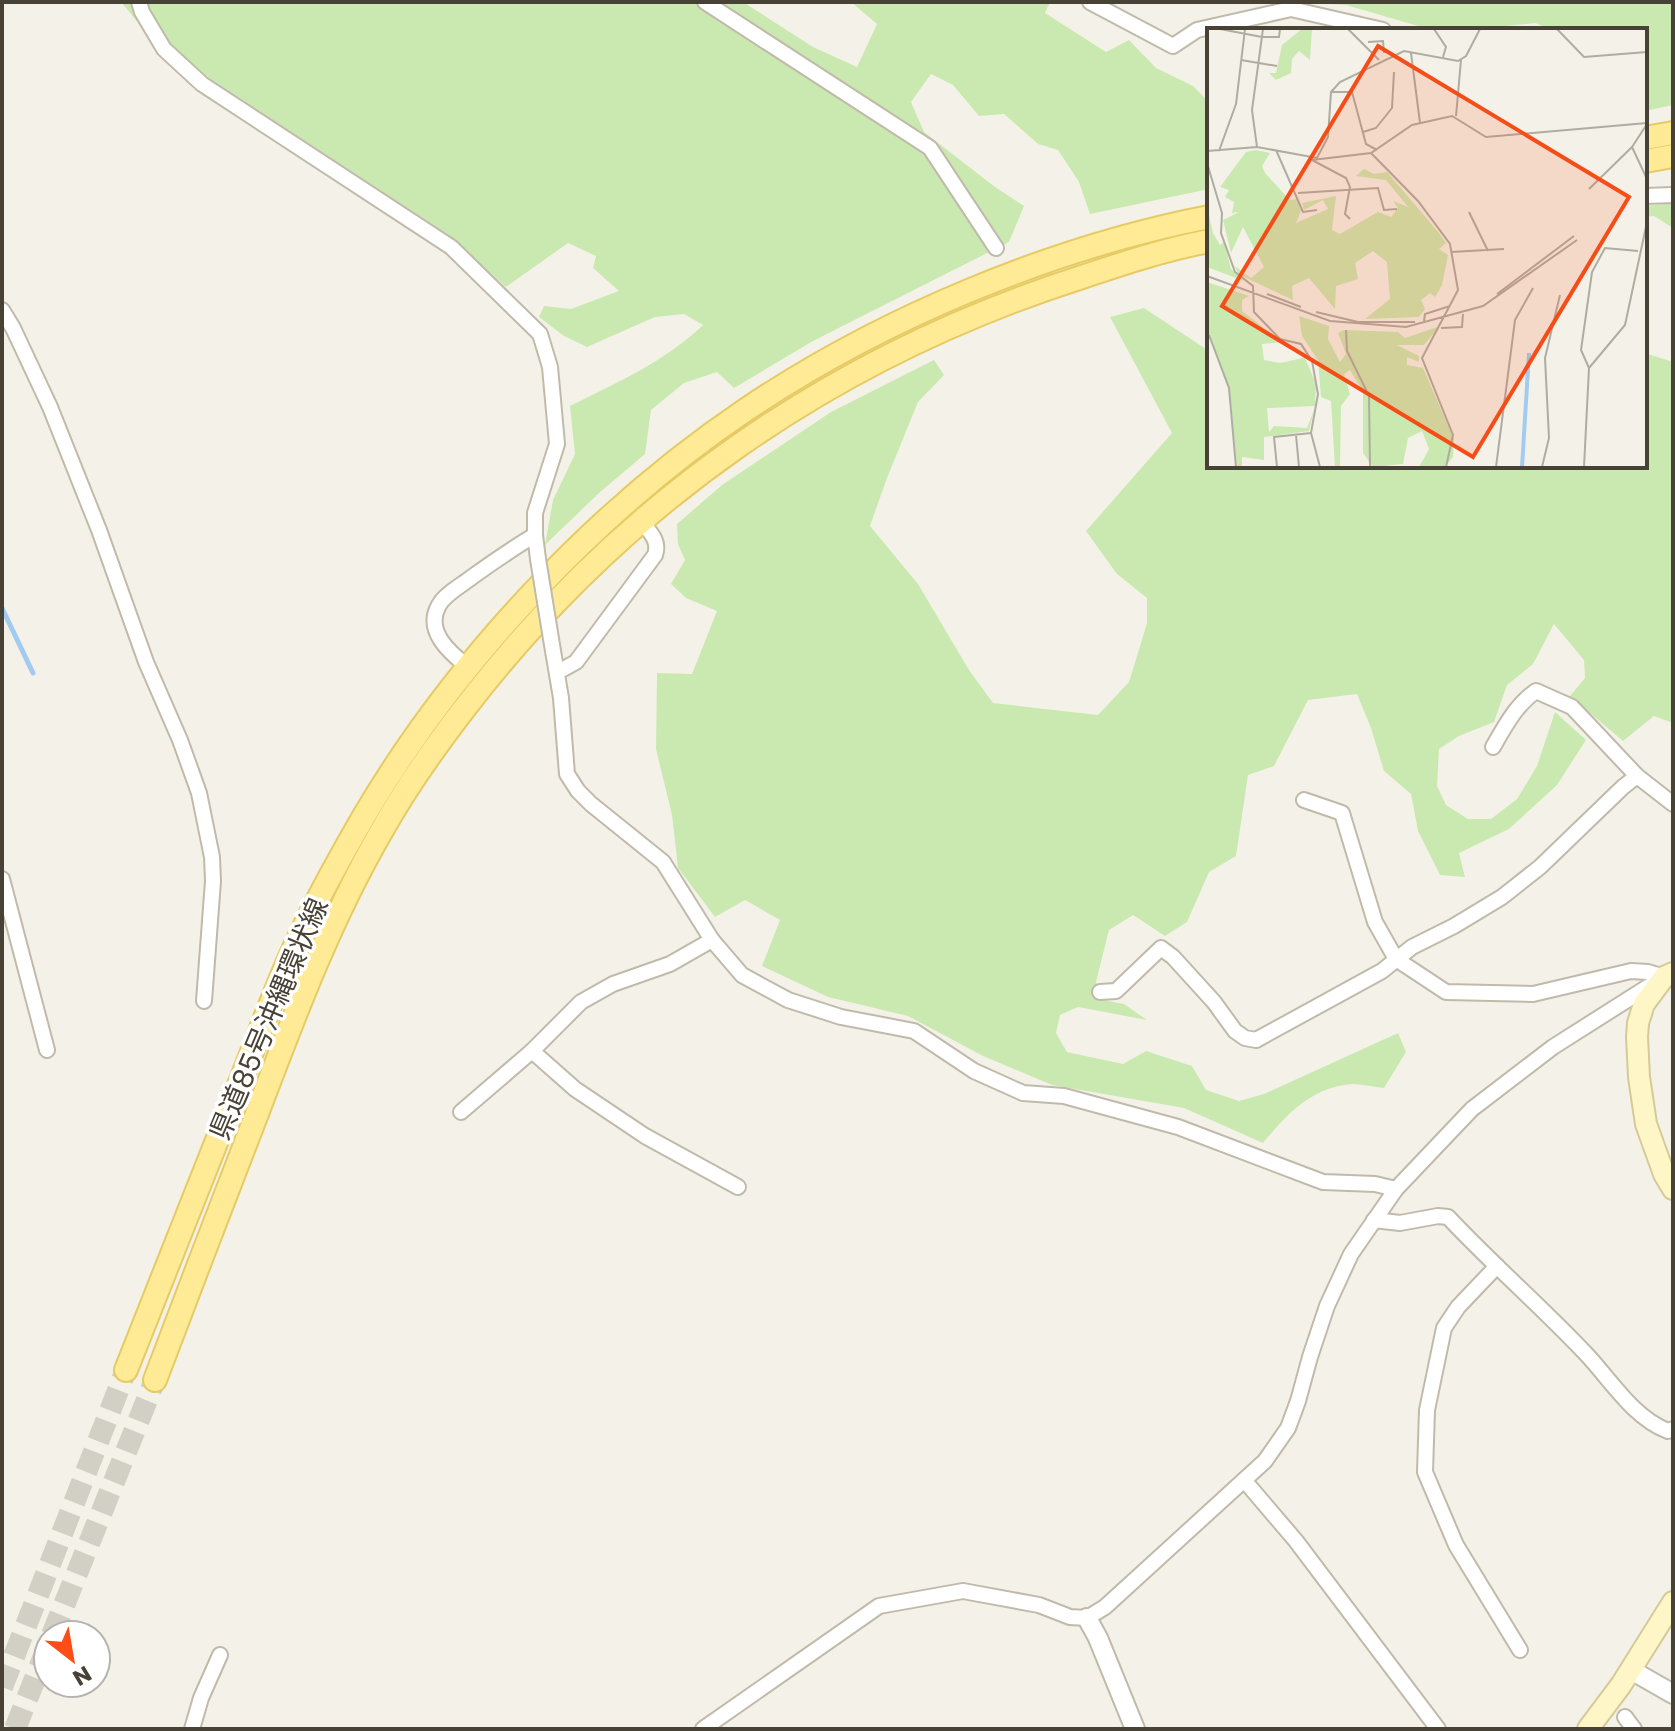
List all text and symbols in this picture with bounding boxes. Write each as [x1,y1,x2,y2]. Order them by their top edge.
inset map [1207,28,1647,468]
street label: 県道85号沖縄環状線 [200,892,338,1146]
north arrow [32,1619,112,1699]
text: N [67,1658,97,1693]

